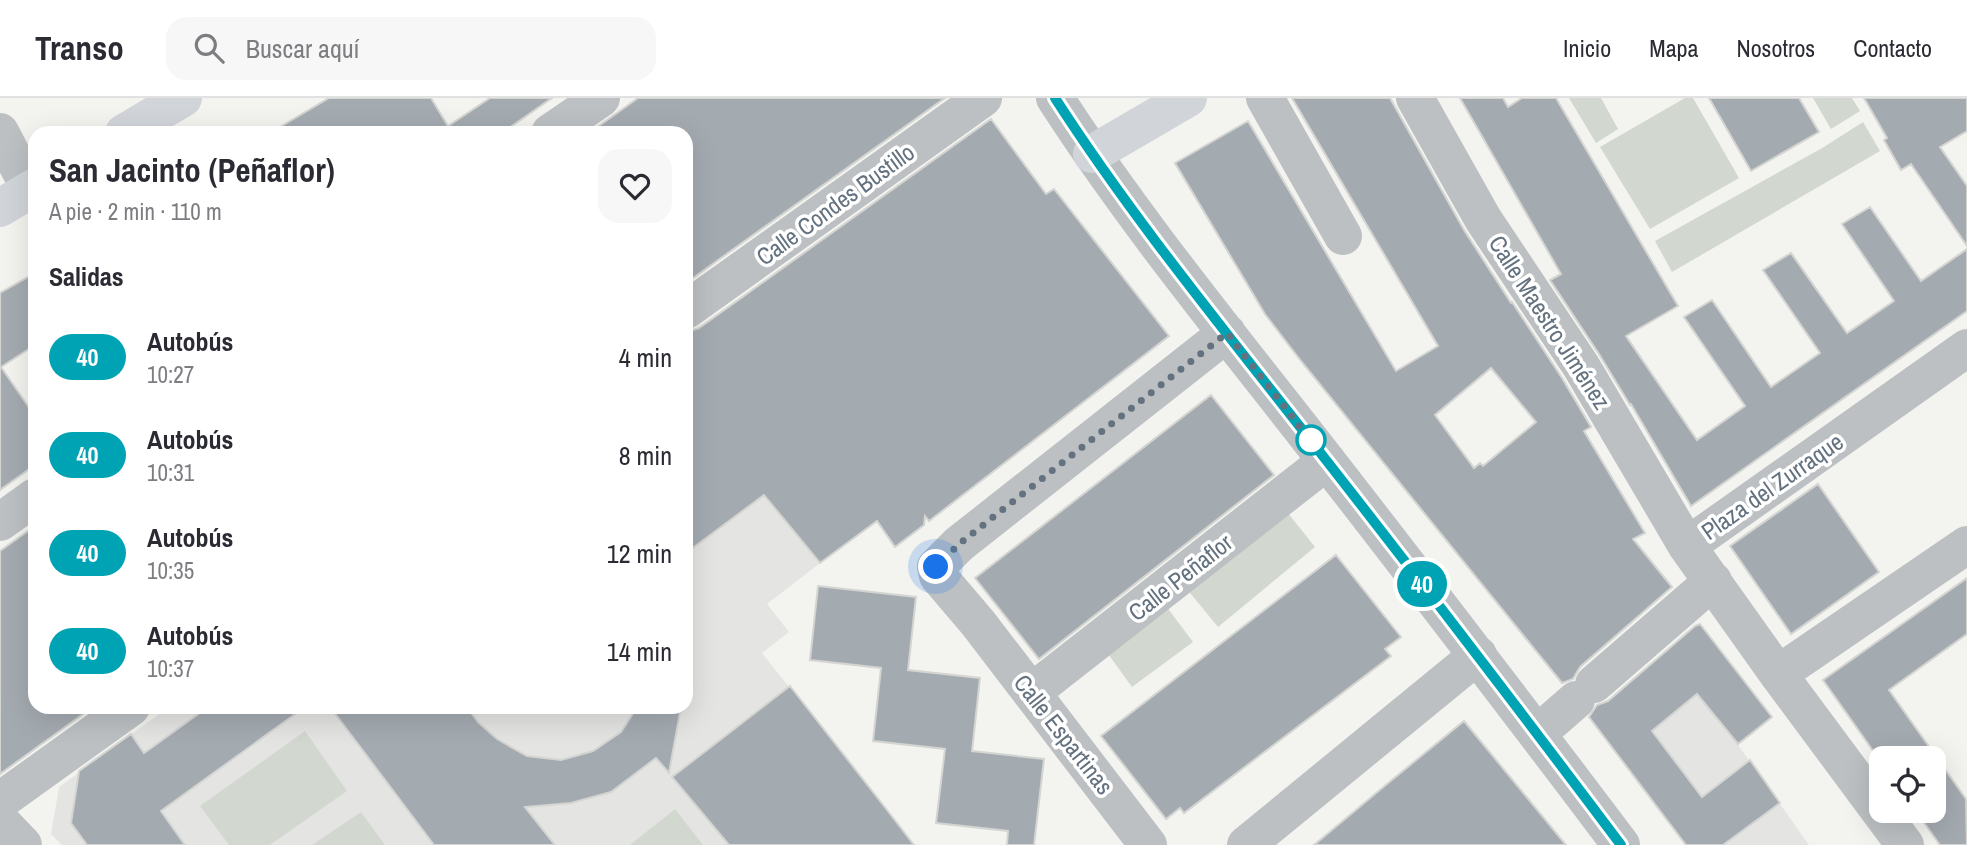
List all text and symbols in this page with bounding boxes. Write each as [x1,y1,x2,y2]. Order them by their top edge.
search box [166,17,656,80]
text: Transo [35,26,124,70]
icon: search [190,29,228,67]
text: Buscar aquí [246,31,360,66]
text: Inicio [1563,32,1611,64]
text: Mapa [1649,32,1698,64]
text: Nosotros [1736,32,1815,64]
text: Contacto [1853,32,1932,64]
street label: Calle Condes Bustillo [749,136,921,272]
text: San Jacinto (Peñaflor) [49,148,335,192]
button: heart [598,149,672,223]
text: A pie · 2 min · 110 m [49,196,222,227]
street label: Calle Maestro Jiménez [1482,229,1618,415]
text: Salidas [49,259,124,294]
text: Autobús [147,324,233,359]
text: 4 min [619,340,672,375]
text: 40 [77,341,98,373]
text: 10:27 [147,359,194,390]
text: Autobús [147,422,233,457]
unlabelled marker [1296,425,1326,455]
street label: Plaza del Zurraque [1695,425,1849,547]
text: 8 min [619,438,672,473]
text: 40 [77,439,98,471]
text: 10:31 [147,457,194,488]
text: Autobús [147,520,233,555]
street label: Calle Peñaflor [1121,526,1239,628]
text: 12 min [607,536,672,571]
text: 40 [77,537,98,569]
your location [918,549,953,584]
text: 10:35 [147,555,194,586]
line badge: 40 [1390,561,1454,607]
text: 40 [1411,568,1433,600]
text: Autobús [147,618,233,653]
text: 14 min [607,634,672,669]
text: 40 [77,635,98,667]
text: 10:37 [147,653,194,684]
street label: Calle Espartinas [1007,667,1121,801]
map controls [1869,746,1946,823]
button: locate [1869,746,1946,823]

